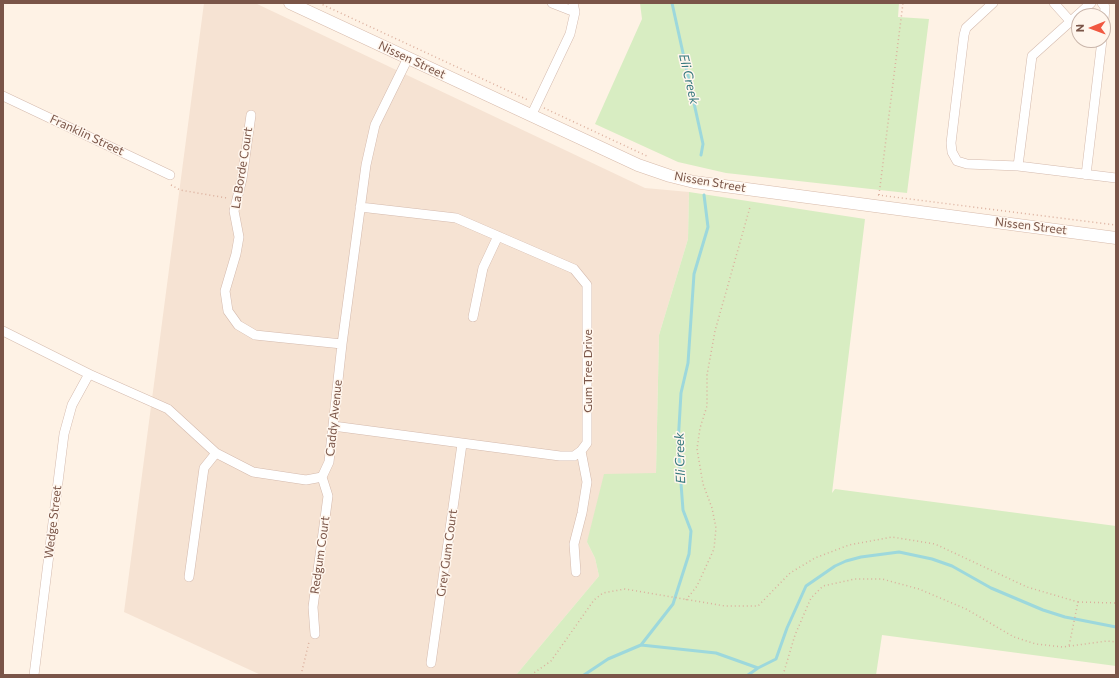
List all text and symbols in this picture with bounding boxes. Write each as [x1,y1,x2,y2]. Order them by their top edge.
north arrow [1071,8,1111,48]
text: N [1073,24,1086,32]
street label: Nissen Street [376,38,448,82]
water label: Eli Creek [676,52,702,106]
street label: Franklin Street [48,112,126,158]
street label: La Borde Court [228,126,256,210]
street label: Nissen Street [673,169,747,195]
street label: Nissen Street [994,214,1068,238]
street label: Gum Tree Drive [581,329,595,413]
street label: Caddy Avenue [323,379,345,457]
water label: Eli Creek [671,432,689,484]
street label: Wedge Street [41,485,65,559]
street label: Grey Gum Court [434,508,460,598]
street label: Redgum Court [307,515,333,595]

